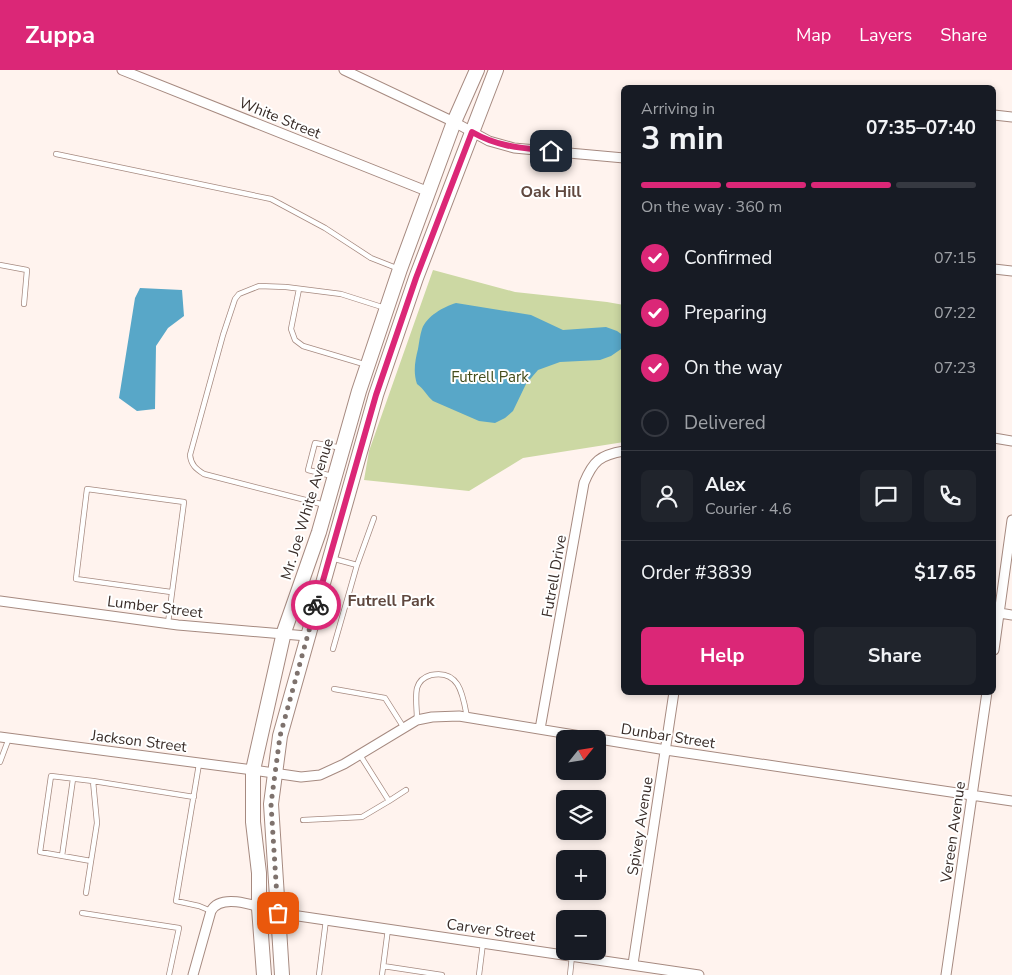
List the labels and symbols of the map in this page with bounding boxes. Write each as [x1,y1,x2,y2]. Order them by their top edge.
street label: White Street [236,93,325,144]
pin [530,130,572,172]
district label: Oak Hill [521,181,581,203]
park label: Futrell Park [451,367,529,387]
street label: Mr. Joe White Avenue [276,436,338,582]
street label: Futrell Drive [537,533,571,619]
courier [291,580,341,630]
district label: Futrell Park [347,590,435,612]
street label: Lumber Street [106,591,205,623]
street label: Dunbar Street [620,719,717,753]
street label: Jackson Street [89,725,189,757]
north arrow [556,730,606,780]
street label: Spivey Avenue [622,775,658,877]
street label: Vereen Avenue [936,780,970,885]
pin [257,892,299,934]
street label: Carver Street [445,914,537,946]

